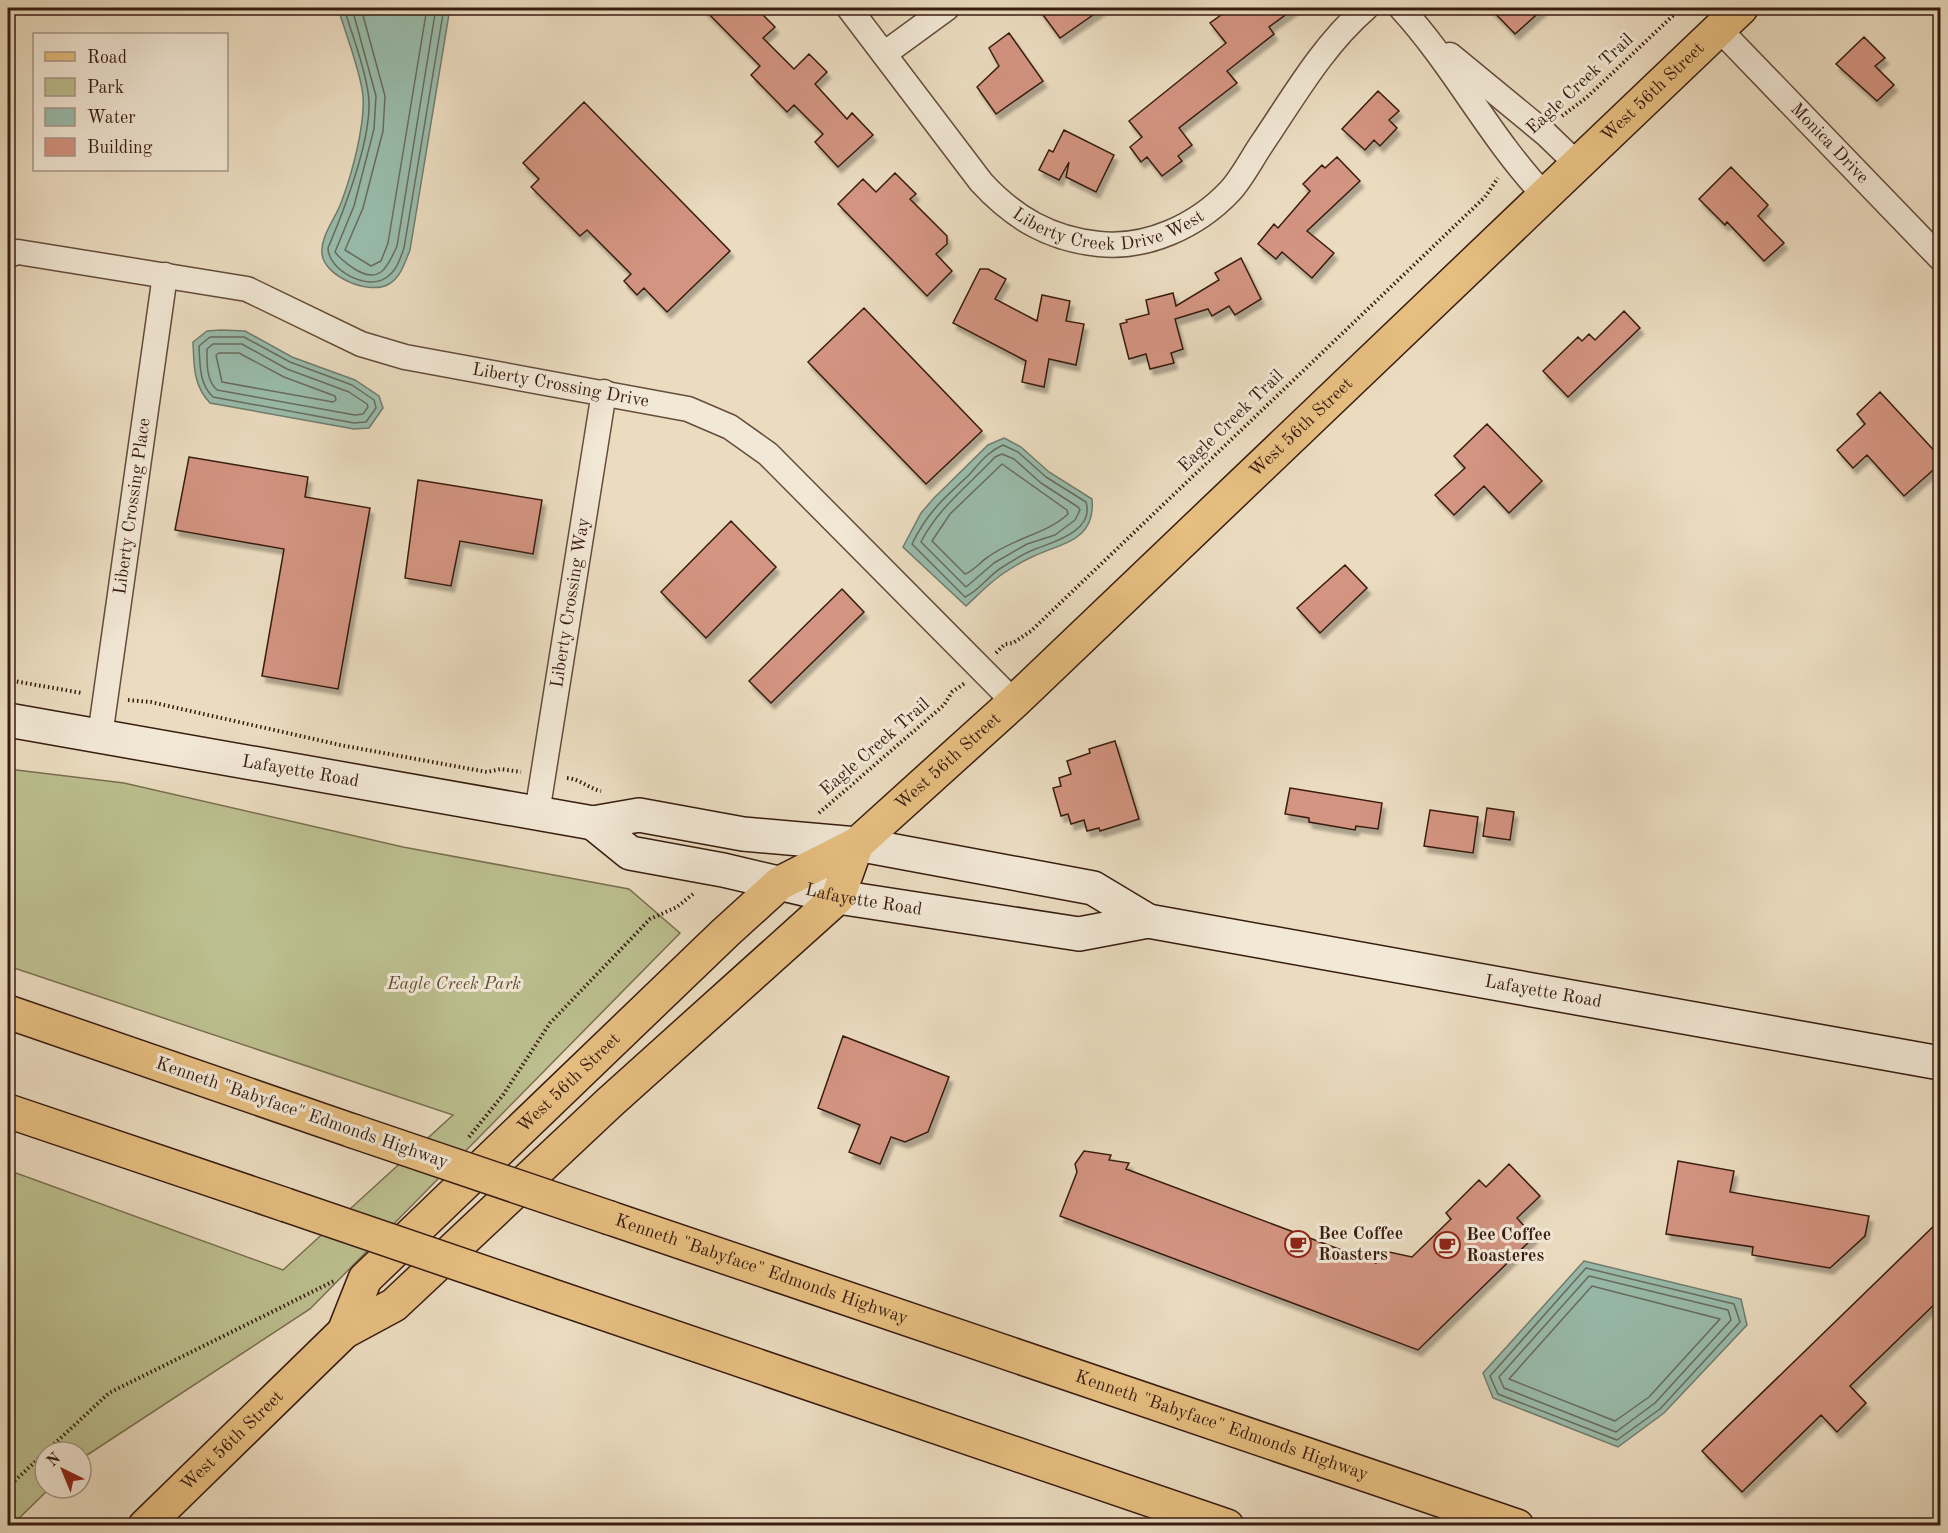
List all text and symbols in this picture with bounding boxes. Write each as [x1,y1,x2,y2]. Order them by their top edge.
street label: Eagle Creek Trail [1523,30,1637,138]
legend [33,33,228,171]
street label: West 56th Street [1598,39,1708,145]
text: Road [87,49,127,67]
text: Park [87,79,124,97]
street label: Monica Drive [1787,100,1872,187]
text: Water [87,109,136,127]
text: Building [87,139,153,157]
street label: Liberty Creek Drive West [1007,198,1209,220]
text: Liberty Creek Drive West [1009,205,1207,254]
street label: Liberty Crossing Drive [471,361,650,411]
street label: Eagle Creek Trail [1175,366,1287,476]
street label: West 56th Street [1246,375,1356,481]
street label: Liberty Crossing Place [111,417,154,596]
street label: Liberty Crossing Way [548,516,593,689]
street label: Eagle Creek Trail [817,695,933,799]
street label: West 56th Street [892,710,1004,813]
street label: Lafayette Road [241,752,360,791]
street label: Lafayette Road [803,881,923,919]
street label: Lafayette Road [1483,973,1603,1011]
park label: Eagle Creek Park [386,975,521,993]
street label: West 56th Street [514,1030,624,1136]
street label: Kenneth "Babyface" Edmonds Highway [153,1054,451,1172]
street label: Kenneth "Babyface" Edmonds Highway [613,1211,911,1328]
place label: Bee Coffee Roasters [1318,1225,1403,1264]
place label: Bee Coffee Roasteres [1466,1226,1551,1265]
cafe icon: Bee Coffee Roasters [1283,1229,1313,1259]
cafe icon: Bee Coffee Roasteres [1432,1230,1462,1260]
street label: Kenneth "Babyface" Edmonds Highway [1073,1368,1371,1484]
street label: West 56th Street [178,1387,287,1494]
north arrow [33,1440,93,1500]
text: N [44,1450,65,1471]

